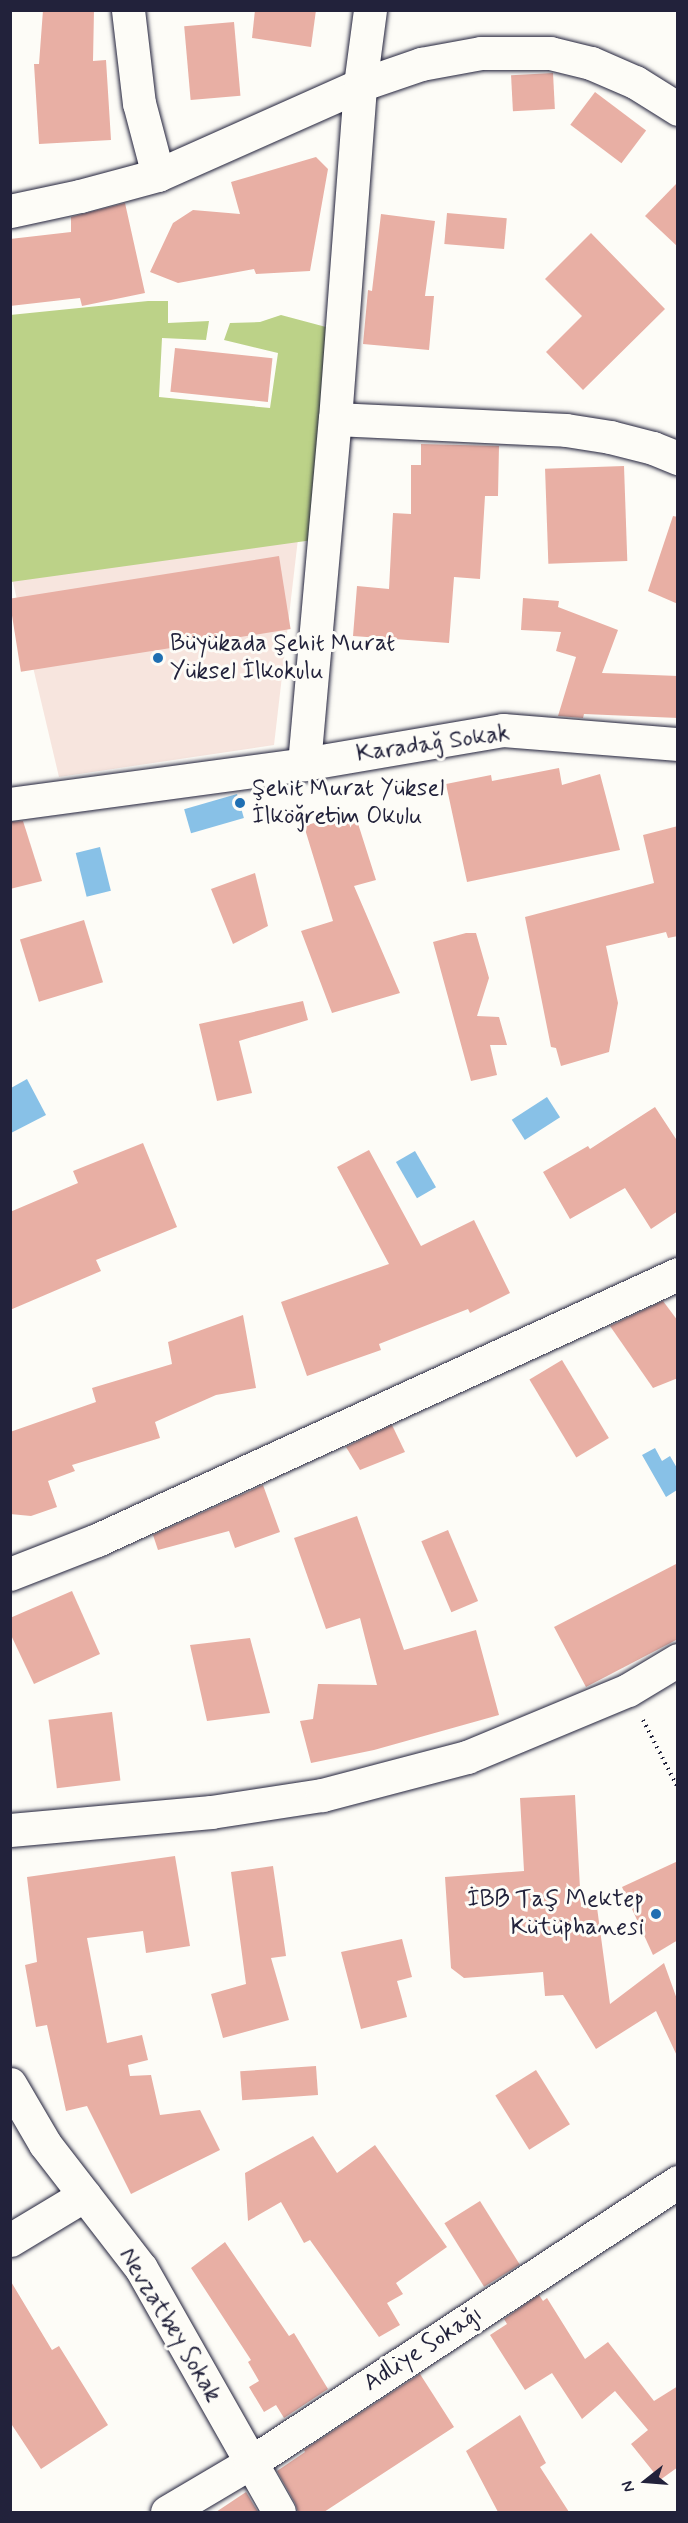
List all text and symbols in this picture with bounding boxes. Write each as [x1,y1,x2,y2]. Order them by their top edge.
place label: Büyükada Şehit Murat Yüksel İlkokulu [170,630,395,686]
marker: Büyükada Şehit Murat Yüksel İlkokulu [151,651,165,665]
street label: Karadağ Sokak [354,719,512,769]
place label: Şehit Murat Yüksel İlköğretim Okulu [252,775,446,831]
marker: Şehit Murat Yüksel İlköğretim Okulu [233,796,247,810]
place label: İBB Taş Mektep Kütüphanesi [472,1886,644,1942]
marker: İBB Taş Mektep Kütüphanesi [649,1907,663,1921]
street label: Nevzatbey Sokak [112,2241,228,2409]
street label: Adliye Sokağı [358,2300,488,2398]
north arrow [616,2451,676,2511]
text: N [617,2478,640,2495]

